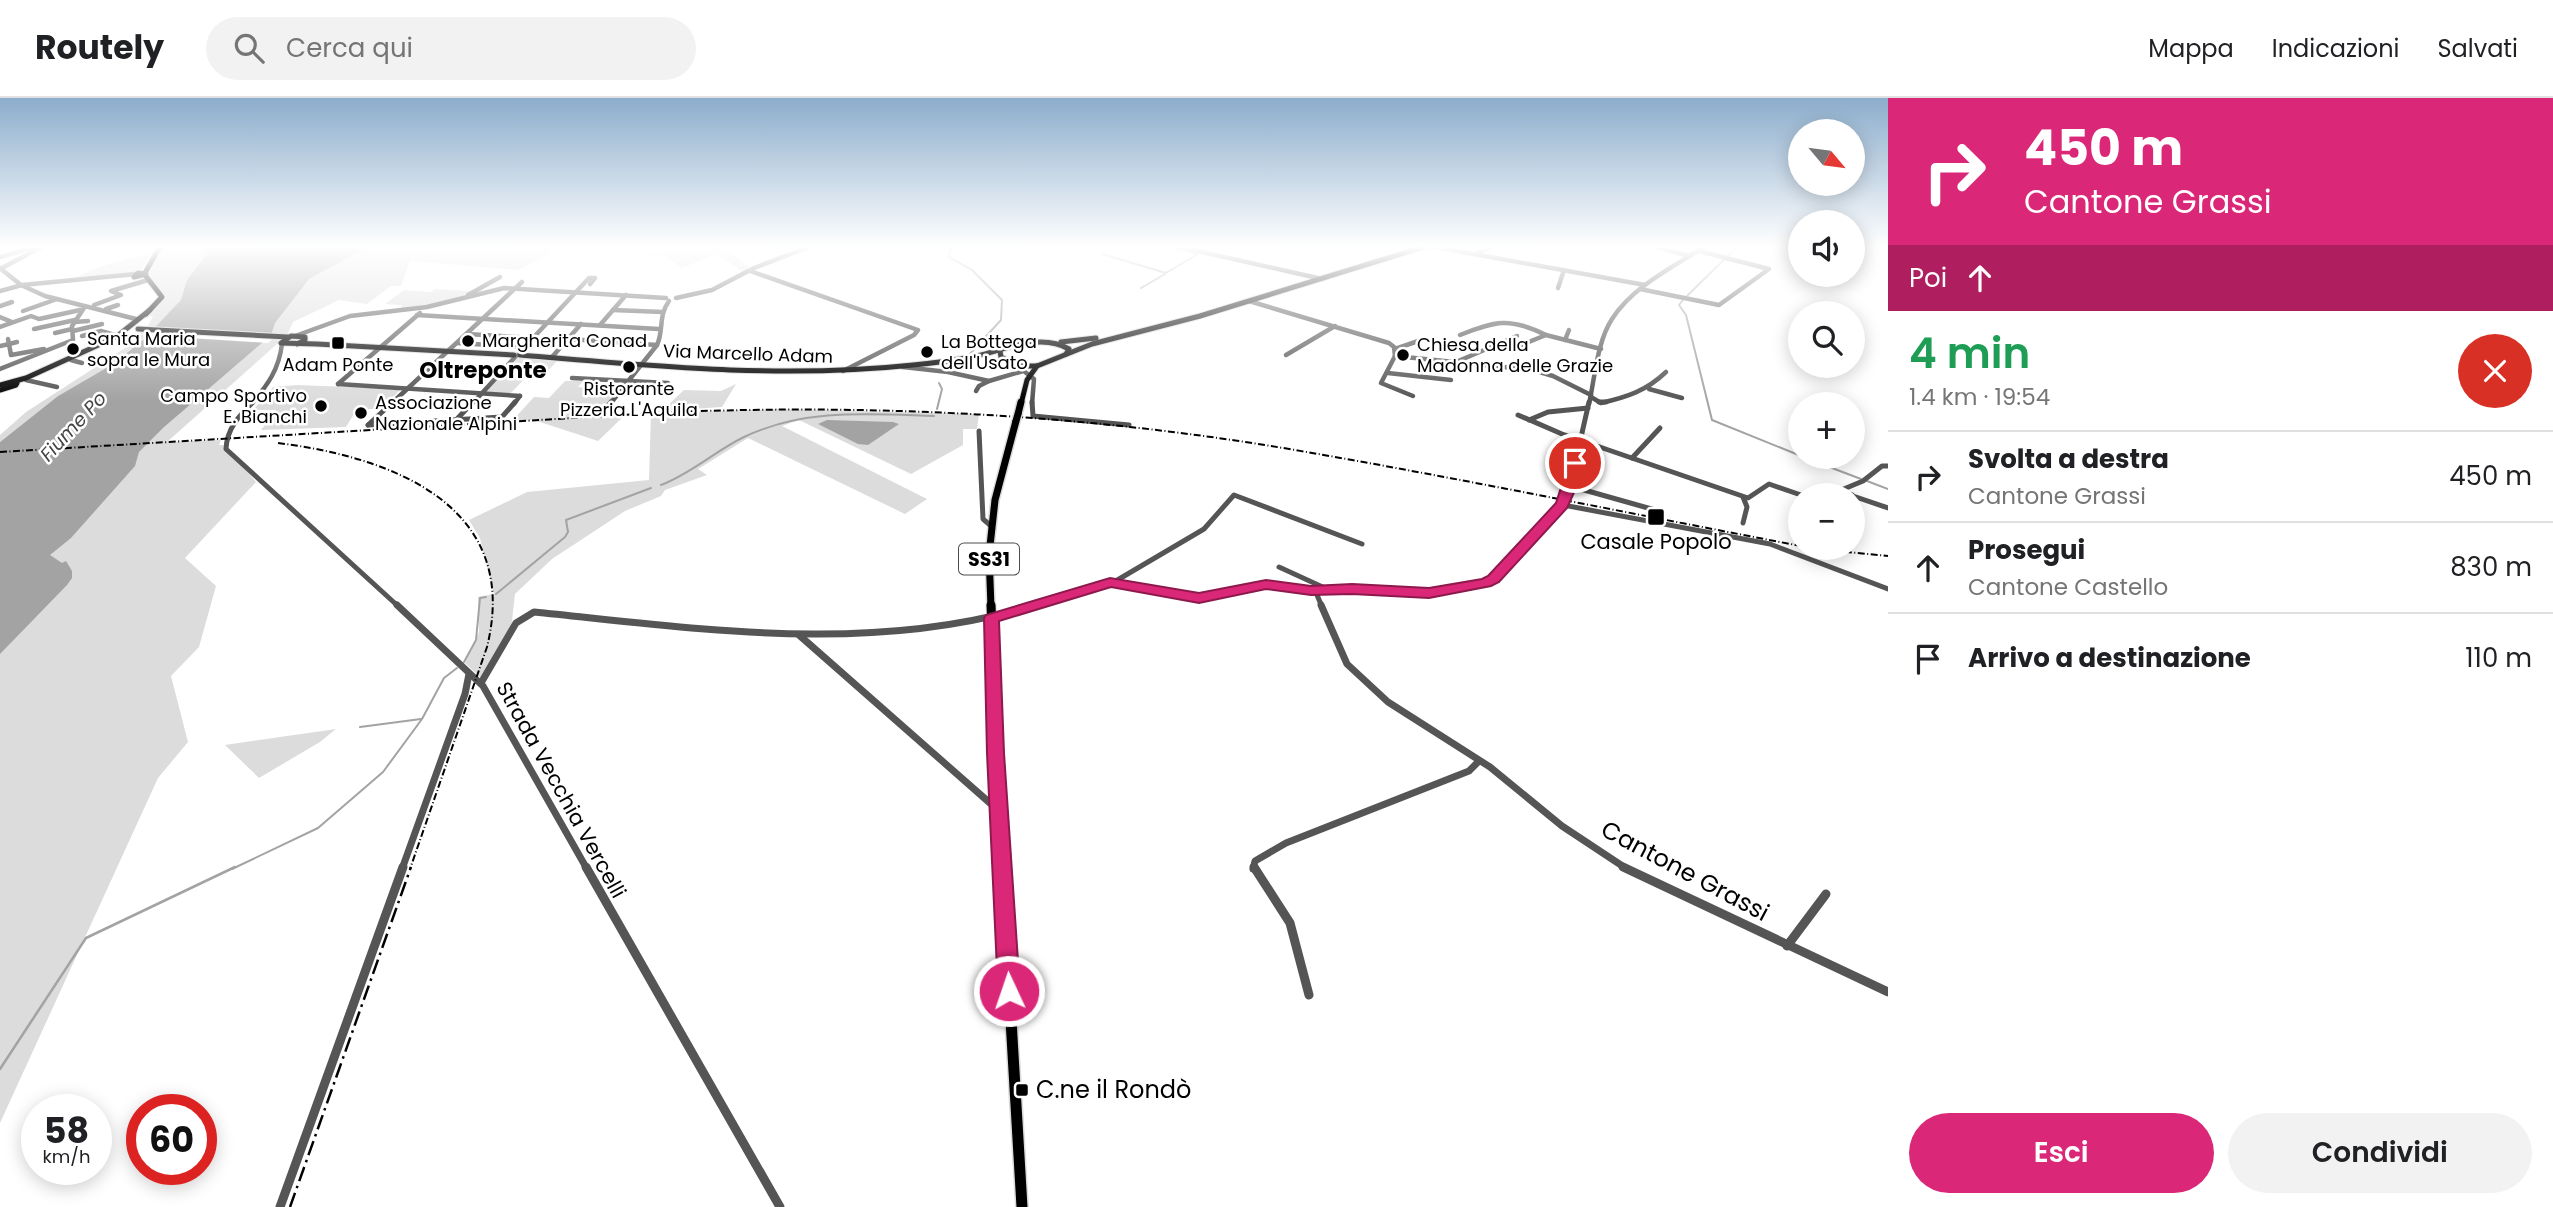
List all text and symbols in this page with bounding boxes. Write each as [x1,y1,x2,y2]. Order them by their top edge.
search box [206,17,696,80]
text: Routely [35,24,164,71]
icon: search [230,29,268,67]
text: Cerca qui [286,30,413,66]
text: Mappa [2148,32,2234,65]
text: Indicazioni [2272,32,2399,65]
text: Salvati [2437,32,2518,65]
text: 450 m [2024,114,2183,182]
north arrow [1788,119,1866,196]
map controls [1788,119,1865,560]
icon: right [1909,126,2000,217]
text: Cantone Grassi [2024,179,2272,224]
button: sound [1788,210,1865,287]
icon: ahead [1961,259,1999,297]
text: Poi [1909,260,1947,296]
button: search [1788,301,1865,378]
text: 4 min [1909,324,2030,383]
place label: Santa Maria sopra le Mura [87,326,210,372]
place label: Margherita Conad [482,328,647,353]
place label: La Bottega dell'Usato [941,329,1037,375]
place label: Chiesa della Madonna delle Grazie [1417,332,1613,378]
marker: Margherita Conad [460,333,476,349]
button: close [2458,334,2532,408]
marker: Adam Ponte [330,335,346,351]
street label: Via Marcello Adam [663,338,834,369]
marker: Santa Maria sopra le Mura [65,341,81,357]
marker: La Bottega dell'Usato [919,344,935,360]
marker: Chiesa della Madonna delle Grazie [1395,347,1411,363]
place label: Adam Ponte [283,352,394,377]
district label: Oltreponte [419,354,547,386]
marker: Ristorante Pizzeria L'Aquila [621,359,637,375]
place label: Ristorante Pizzeria L'Aquila [560,376,698,422]
text: 1.4 km · 19:54 [1909,381,2050,413]
place label: Campo Sportivo E. Bianchi [160,383,307,429]
water label: Fiume Po [34,385,113,467]
place label: Associazione Nazionale Alpini [375,390,517,436]
button: + [1788,392,1865,469]
marker: Campo Sportivo E. Bianchi [313,398,329,414]
marker: Associazione Nazionale Alpini [353,405,369,421]
pin [1545,433,1605,493]
text: Svolta a destra [1968,441,2169,477]
icon: arrive [1556,444,1594,482]
icon: right [1909,458,1947,496]
text: 450 m [2449,458,2532,494]
text: Cantone Grassi [1968,480,2146,512]
button: − [1788,483,1865,560]
marker: Casale Popolo [1646,507,1666,527]
place label: Casale Popolo [1580,527,1732,556]
text: Prosegui [1968,532,2085,568]
road number: SS31 [959,544,1019,574]
icon: ahead [1909,549,1947,587]
text: 830 m [2450,549,2532,585]
text: Cantone Castello [1968,571,2168,603]
icon: arrive [1909,640,1947,678]
text: Arrivo a destinazione [1968,640,2251,676]
text: 110 m [2465,640,2532,676]
street label: Strada Vecchia Vercelli [490,676,633,903]
street label: Cantone Grassi [1596,812,1775,929]
position arrow [972,954,1046,1028]
place label: C.ne il Rondò [1036,1073,1191,1106]
marker: C.ne il Rondò [1014,1082,1030,1098]
speed limit sign: 60 [126,1094,217,1185]
text: 58 [44,1106,89,1155]
button: Esci [1909,1113,2214,1193]
button: Condividi [2228,1113,2532,1193]
text: km/h [43,1144,90,1169]

